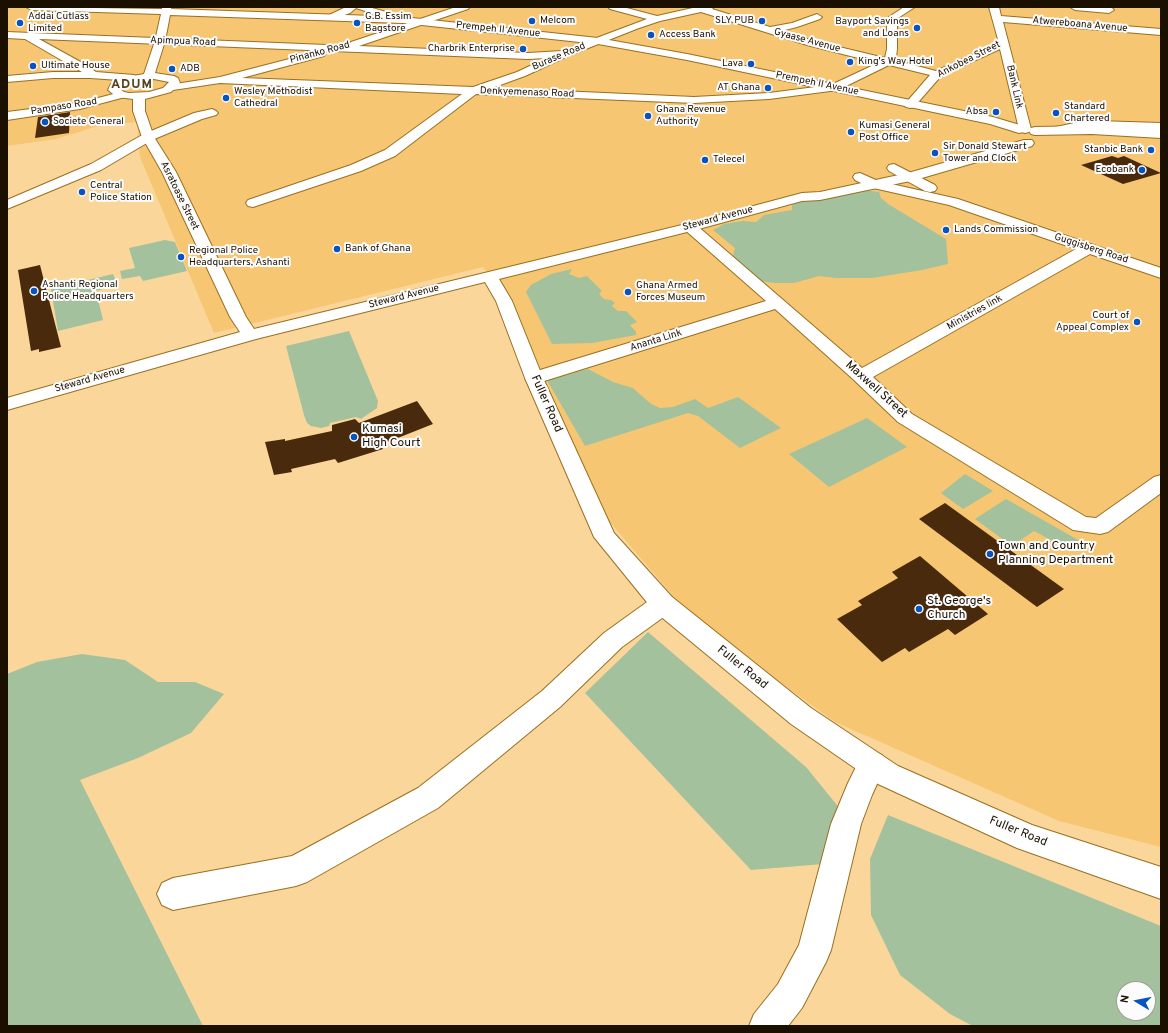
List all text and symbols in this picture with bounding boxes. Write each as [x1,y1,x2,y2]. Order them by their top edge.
place label: Addai Cutlass Limited [28,11,89,34]
place label: G.B. Essim Bagstore [365,11,411,34]
place label: Melcom [540,15,575,27]
place label: SLY PUB [715,15,754,27]
street label: Atwereboana Avenue [1032,15,1128,35]
marker: Melcom [527,16,537,26]
marker: SLY PUB [757,16,767,26]
place label: Bayport Savings and Loans [835,16,909,40]
marker: Addai Cutlass Limited [15,18,25,28]
marker: G.B. Essim Bagstore [352,18,362,28]
street label: Prempeh II Avenue [455,20,541,40]
marker: Bayport Savings and Loans [912,23,922,33]
street label: Gyaase Avenue [773,26,841,56]
place label: Access Bank [659,29,716,41]
marker: Access Bank [646,30,656,40]
street label: Apimpua Road [150,35,216,49]
street label: Pinanko Road [289,39,351,67]
street label: Ankobea Street [935,39,1003,81]
street label: Burase Road [531,40,587,74]
place label: Charbrik Enterprise [428,43,515,55]
marker: Charbrik Enterprise [518,44,528,54]
place label: King's Way Hotel [858,56,933,68]
marker: King's Way Hotel [845,57,855,67]
place label: Lava [722,58,743,70]
marker: Lava [746,59,756,69]
place label: Ultimate House [41,60,110,72]
marker: Ultimate House [28,61,38,71]
place label: ADB [180,63,200,75]
marker: ADB [167,64,177,74]
street label: Bank Link [1003,64,1025,110]
street label: Prempeh II Avenue [774,69,860,99]
district label: ADUM [111,77,153,93]
place label: AT Ghana [717,82,760,94]
marker: AT Ghana [763,83,773,93]
street label: Denkyemenaso Road [480,85,574,101]
place label: Wesley Methodist Cathedral [234,86,313,110]
marker: Wesley Methodist Cathedral [221,93,231,103]
street label: Pampaso Road [30,96,98,118]
place label: Standard Chartered [1064,101,1110,124]
place label: Ghana Revenue Authority [656,104,726,128]
place label: Absa [966,106,988,118]
marker: Absa [991,107,1001,117]
marker: Standard Chartered [1051,108,1061,118]
marker: Ghana Revenue Authority [643,111,653,121]
place label: Societe General [53,116,124,128]
marker: Societe General [40,117,50,127]
place label: Kumasi General Post Office [859,120,930,144]
marker: Kumasi General Post Office [846,127,856,137]
place label: Sir Donald Stewart Tower and Clock [943,141,1027,164]
place label: Stanbic Bank [1084,144,1143,156]
marker: Stanbic Bank [1146,145,1156,155]
marker: Sir Donald Stewart Tower and Clock [930,148,940,158]
place label: Telecel [713,154,745,166]
marker: Telecel [700,155,710,165]
street label: Asratoase Street [157,160,201,232]
place label: Ecobank [1096,164,1134,176]
marker: Ecobank [1137,165,1147,175]
place label: Central Police Station [90,180,152,204]
marker: Central Police Station [77,187,87,197]
street label: Steward Avenue [682,204,754,234]
place label: Lands Commission [954,224,1038,236]
marker: Lands Commission [941,225,951,235]
street label: Guggisberg Road [1053,231,1129,267]
place label: Bank of Ghana [345,243,410,255]
marker: Bank of Ghana [332,244,342,254]
place label: Regional Police Headquarters, Ashanti [189,245,289,268]
marker: Regional Police Headquarters, Ashanti [176,252,186,262]
place label: Ashanti Regional Police Headquarters [42,279,134,302]
place label: Ghana Armed Forces Museum [636,280,705,304]
street label: Steward Avenue [367,282,441,312]
marker: Ashanti Regional Police Headquarters [29,286,39,296]
marker: Ghana Armed Forces Museum [623,287,633,297]
street label: Ministries link [945,293,1005,333]
place label: Court of Appeal Complex [1056,310,1129,334]
marker: Court of Appeal Complex [1132,317,1142,327]
street label: Ananta Link [629,327,683,355]
street label: Maxwell Street [842,358,910,422]
street label: Steward Avenue [54,364,126,396]
street label: Fuller Road [527,373,565,435]
place label: Kumasi High Court [362,423,421,451]
marker: Kumasi High Court [349,432,359,442]
place label: Town and Country Planning Department [998,540,1113,568]
marker: Town and Country Planning Department [985,549,995,559]
place label: St. George's Church [927,595,991,623]
marker: St. George's Church [914,604,924,614]
street label: Fuller Road [714,643,770,693]
street label: Fuller Road [987,814,1049,850]
north arrow [1116,981,1156,1021]
text: N [1118,994,1133,1004]

